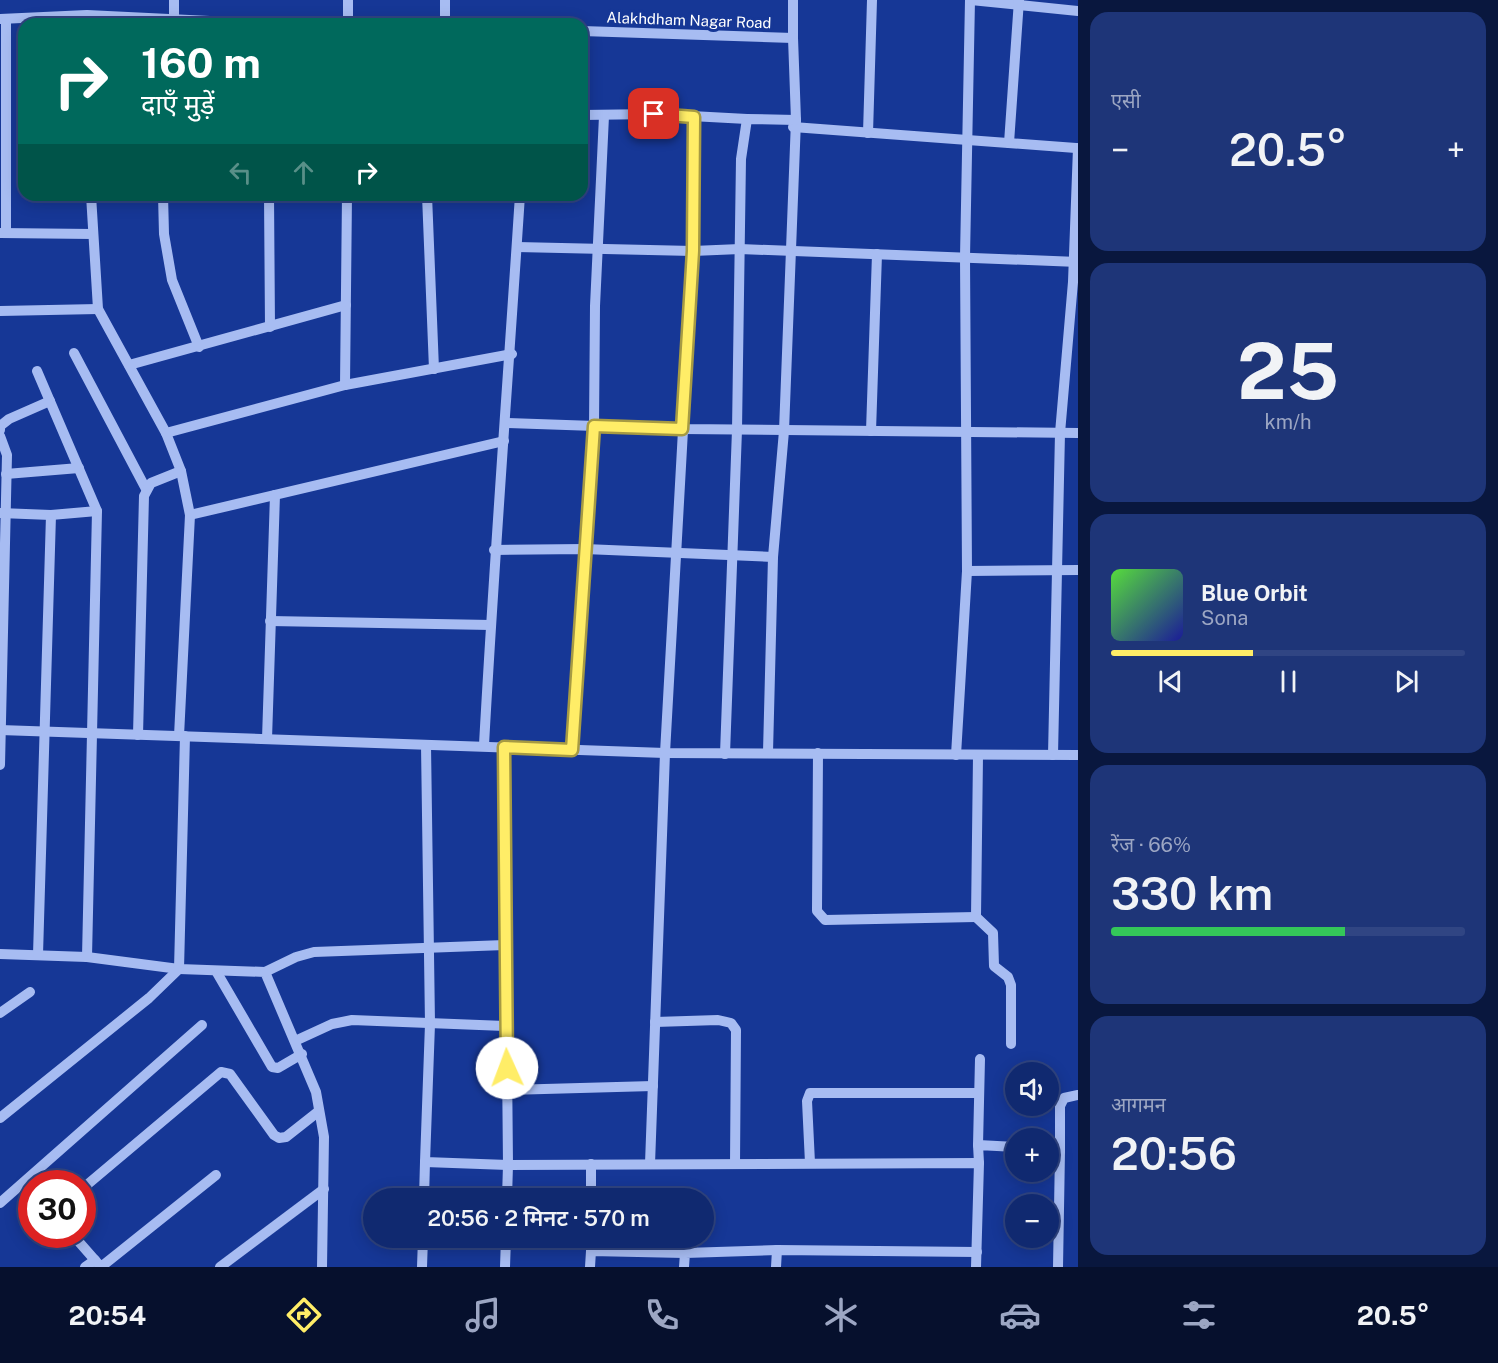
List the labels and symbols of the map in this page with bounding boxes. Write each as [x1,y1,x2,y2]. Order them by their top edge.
street label: Alakhdham Nagar Road [606,9,772,31]
pin [628,88,679,139]
position arrow [475,1036,539,1100]
speed limit sign: 30 [18,1170,96,1248]

